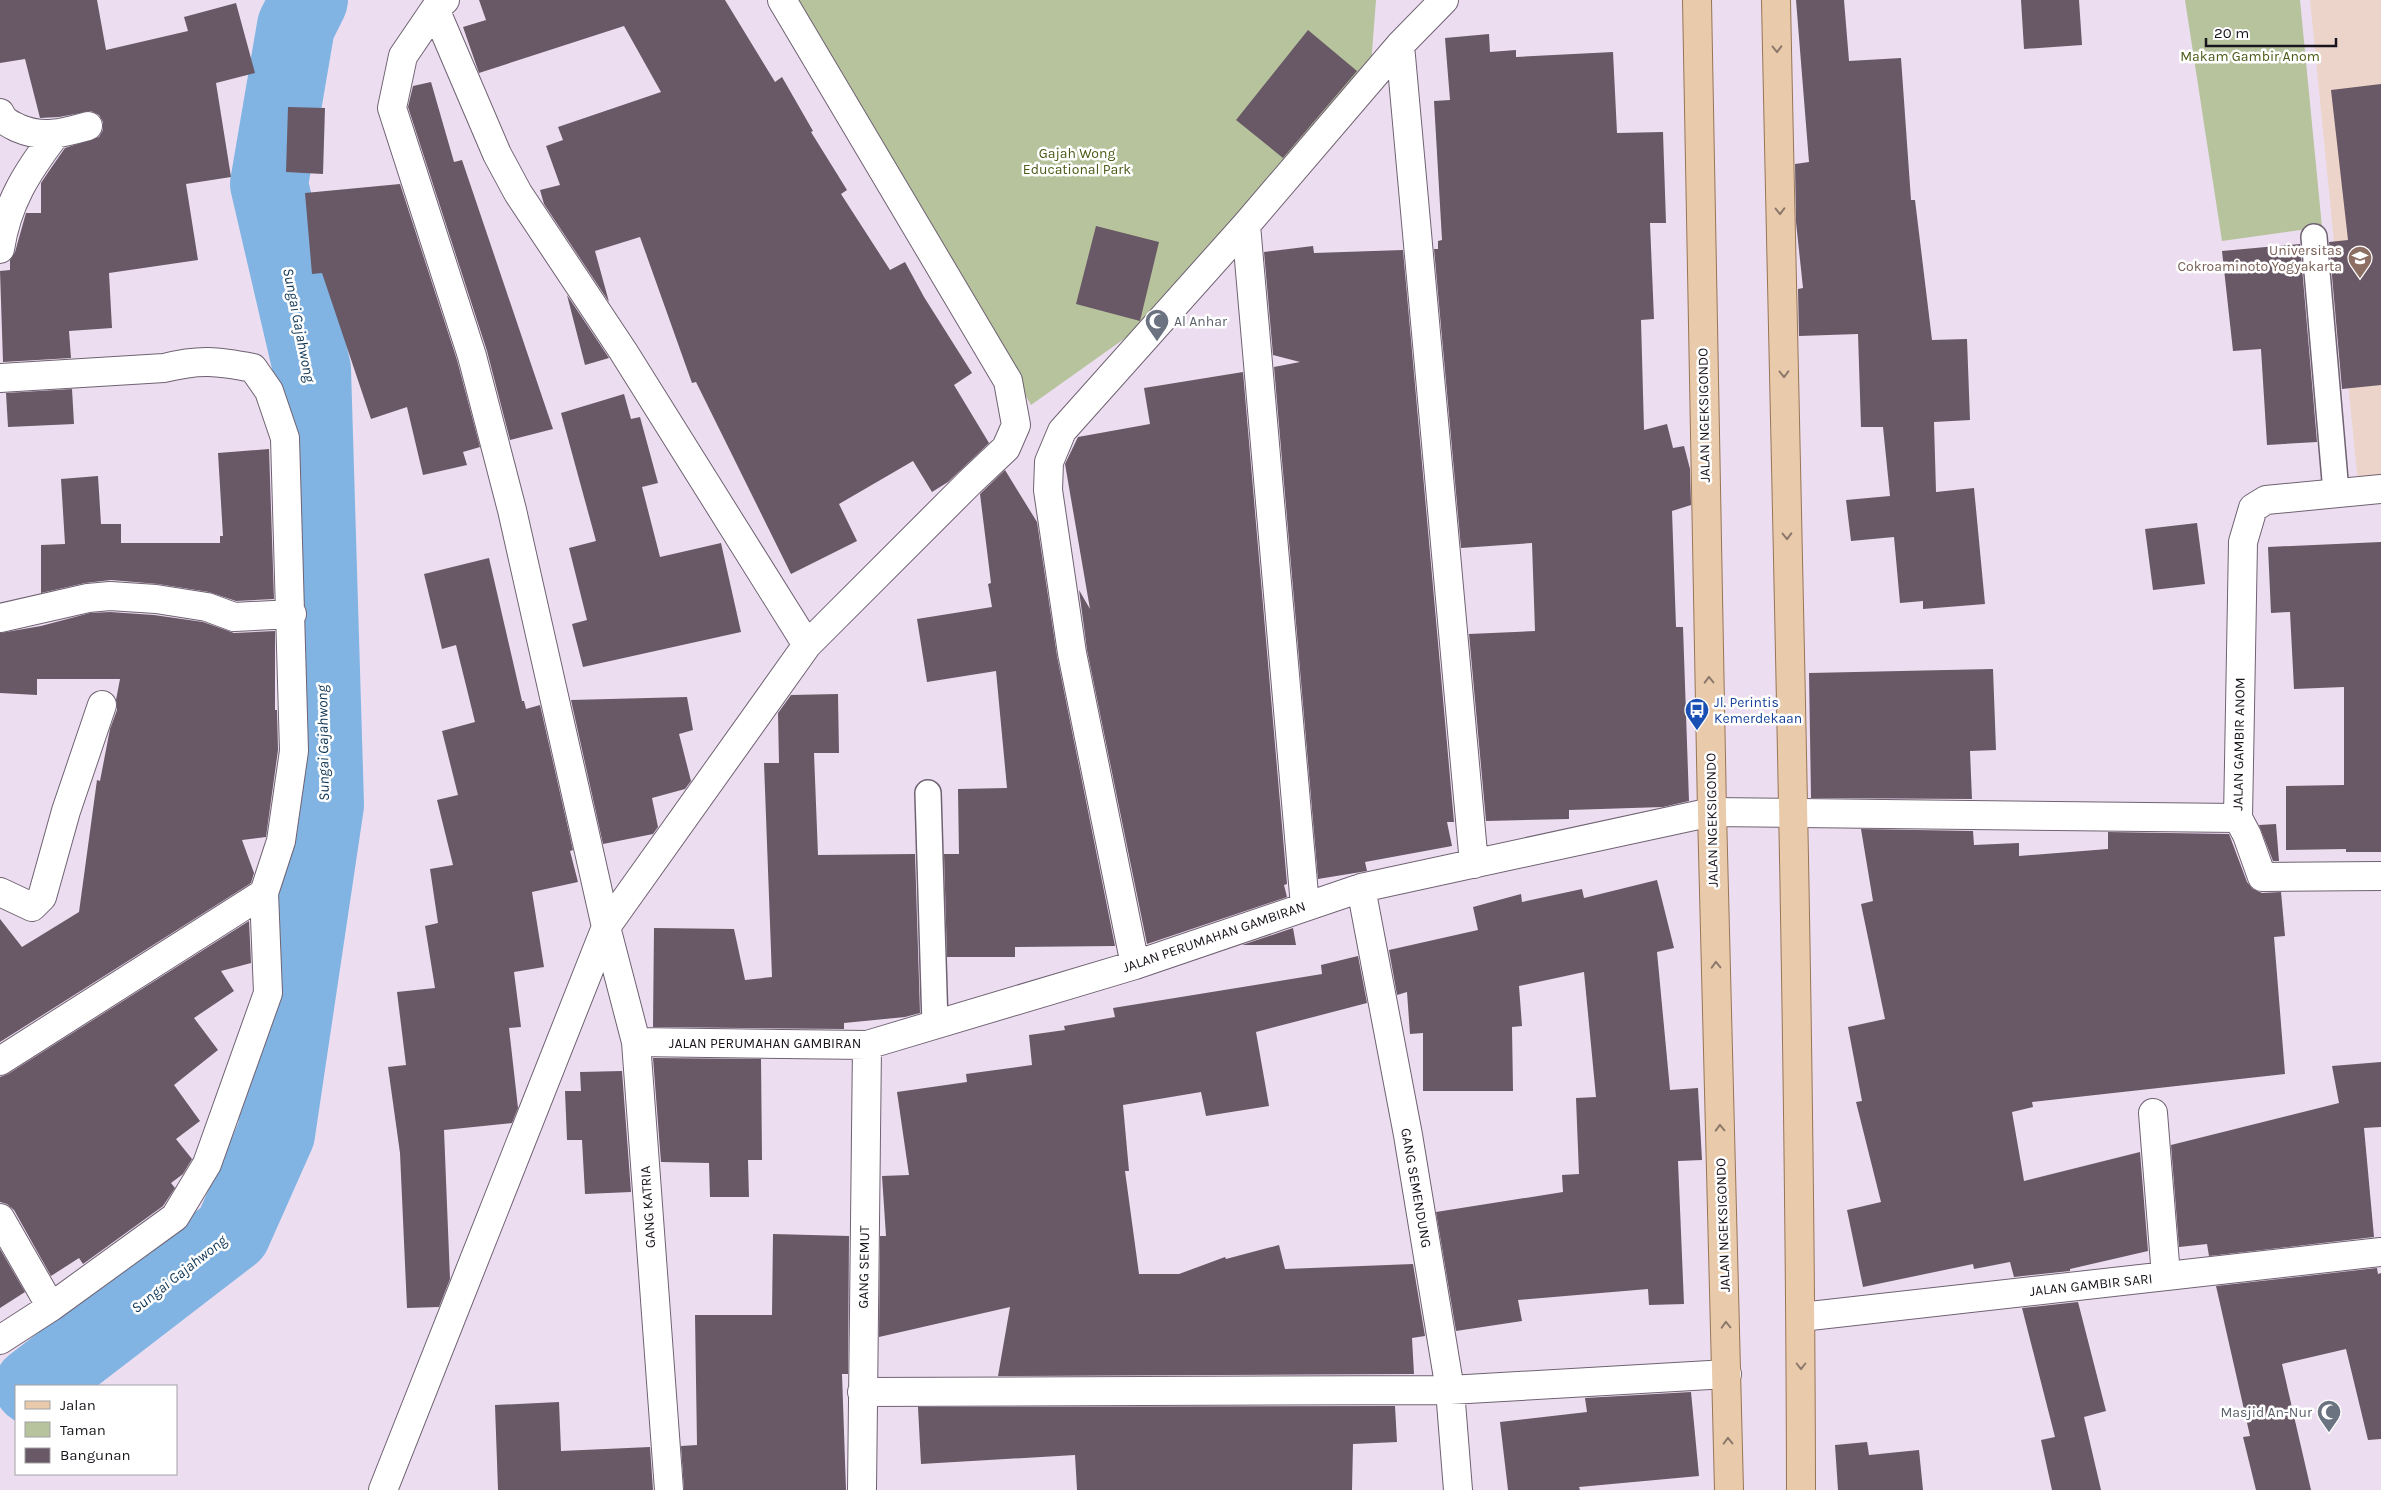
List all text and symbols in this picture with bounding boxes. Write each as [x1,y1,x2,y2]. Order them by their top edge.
scale bar [2206,15,2336,47]
text: 20 m [2214,24,2249,42]
one-way arrow [1772,45,1782,53]
park label: Makam Gambir Anom [2180,48,2320,65]
park label: Gajah Wong Educational Park [1023,145,1131,178]
one-way arrow [1775,208,1785,215]
place label: Universitas Cokroaminoto Yogyakarta [2177,242,2342,275]
school or university icon: Universitas Cokroaminoto Yogyakarta [2347,245,2373,279]
water label: Sungai Gajahwong [279,266,319,385]
mosque icon: Al Anhar [1144,308,1170,342]
place label: Al Anhar [1174,313,1228,330]
street label: JALAN NGEKSIGONDO [1694,348,1714,482]
one-way arrow [1778,370,1789,378]
one-way arrow [1782,532,1792,540]
one-way arrow [1704,676,1715,684]
street label: JALAN GAMBIR ANOM [2229,677,2249,811]
water label: Sungai Gajahwong [313,683,333,801]
place label: Jl. Perintis Kemerdekaan [1714,694,1802,727]
bus stop icon: Jl. Perintis Kemerdekaan [1684,697,1710,731]
street label: JALAN NGEKSIGONDO [1702,753,1722,887]
street label: JALAN PERUMAHAN GAMBIRAN [1120,898,1308,976]
one-way arrow [1711,961,1721,968]
street label: JALAN PERUMAHAN GAMBIRAN [669,1035,861,1052]
one-way arrow [1715,1123,1726,1131]
street label: GANG SEMENDUNG [1397,1127,1435,1249]
street label: JALAN NGEKSIGONDO [1712,1158,1734,1292]
street label: GANG KATRIA [637,1165,659,1249]
street label: GANG SEMUT [855,1225,873,1309]
water label: Sungai Gajahwong [128,1230,231,1317]
street label: JALAN GAMBIR SARI [2029,1270,2153,1300]
one-way arrow [1720,1321,1731,1329]
one-way arrow [1796,1362,1806,1370]
legend [15,1385,178,1475]
text: Jalan [60,1396,96,1414]
mosque icon: Masjid An-Nur [2316,1399,2342,1433]
place label: Masjid An-Nur [2220,1404,2313,1421]
text: Taman [60,1421,106,1439]
one-way arrow [1723,1437,1733,1445]
text: Bangunan [60,1446,131,1464]

